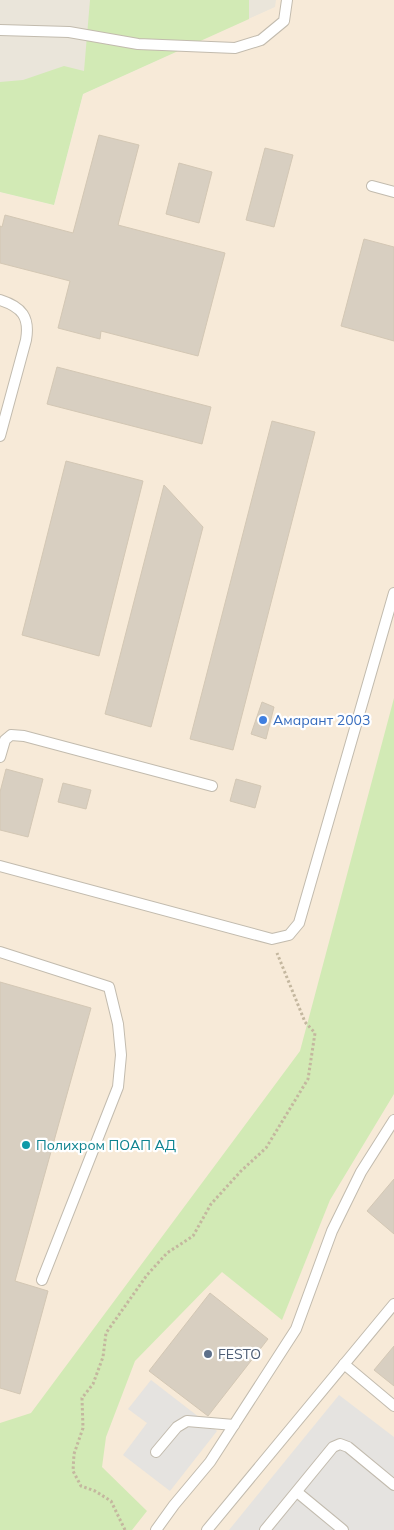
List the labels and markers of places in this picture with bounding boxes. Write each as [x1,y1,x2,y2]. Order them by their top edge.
place label: Амарант 2003 [273,711,370,729]
marker: Амарант 2003 [257,714,269,726]
place label: Полихром ПОАП АД [36,1136,176,1154]
marker: Полихром ПОАП АД [20,1139,32,1151]
place label: FESTO [218,1345,261,1363]
marker: FESTO [202,1348,214,1360]

